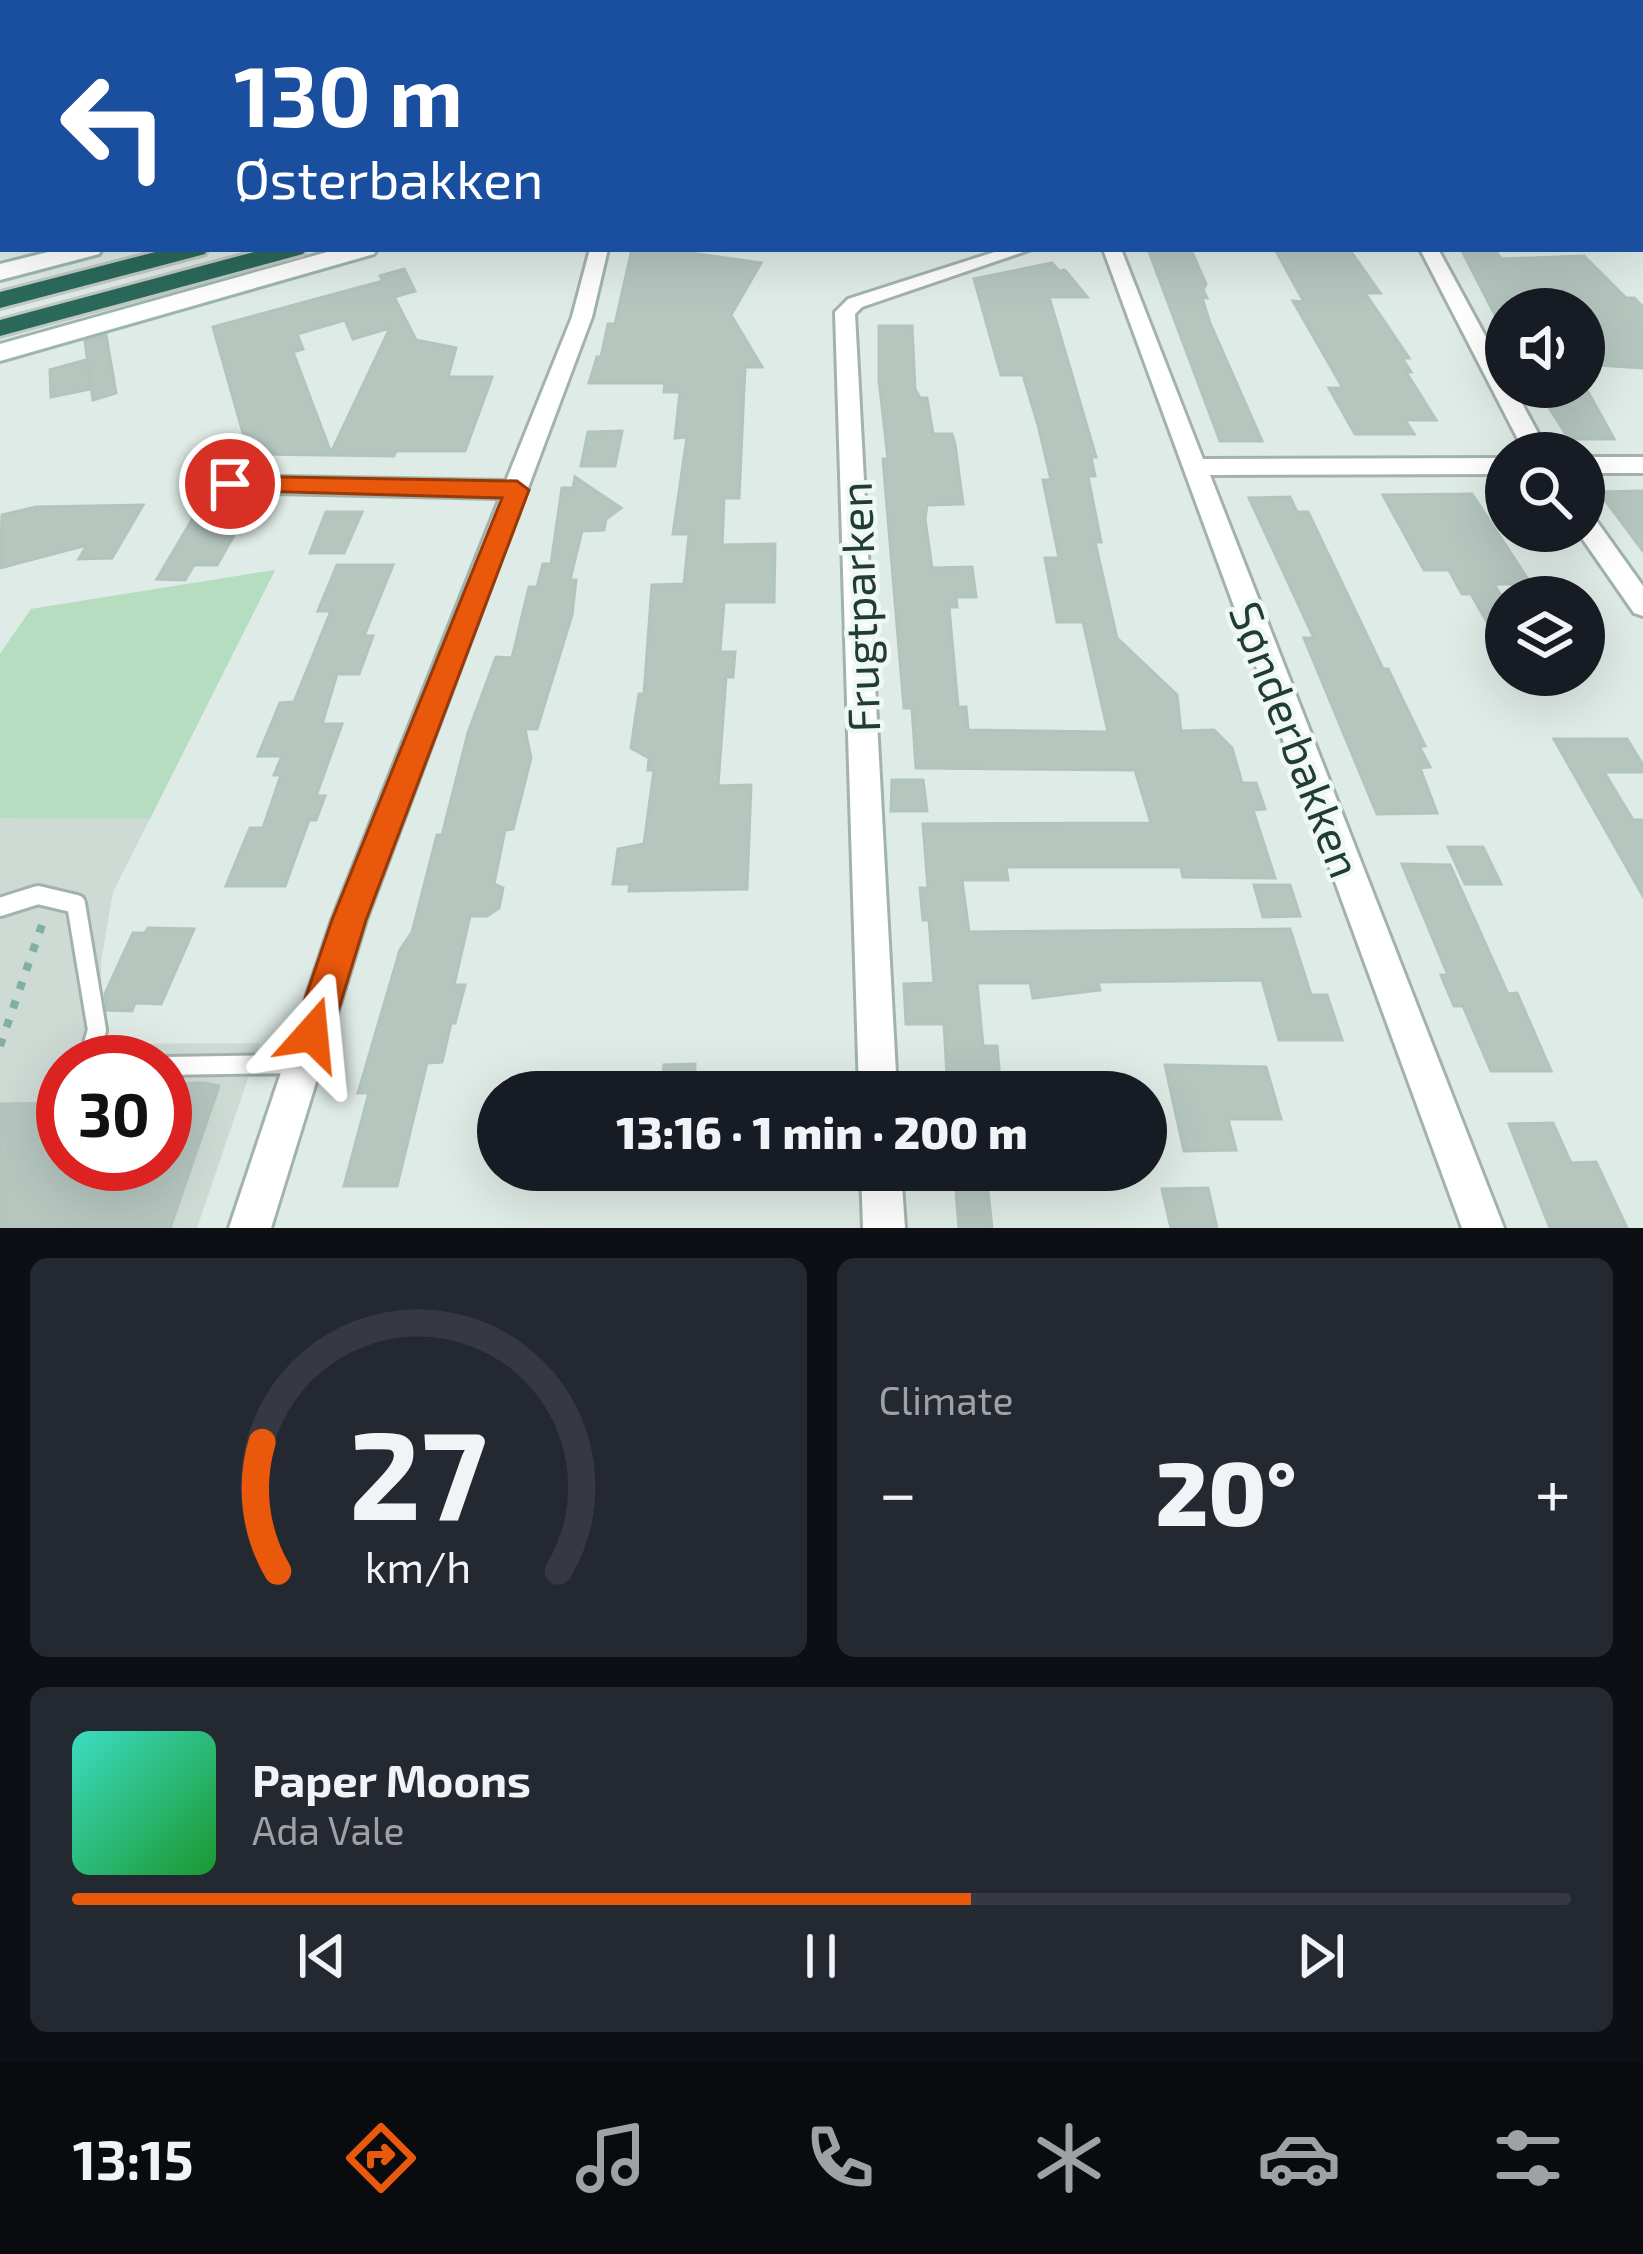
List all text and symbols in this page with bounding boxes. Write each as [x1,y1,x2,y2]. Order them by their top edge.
text: 130 m [234,43,463,144]
icon: left [36,48,192,204]
text: Østerbakken [234,145,543,210]
map controls [1485,288,1605,696]
button: sound [1485,288,1605,408]
button: search [1485,432,1605,552]
pin [179,433,281,535]
icon: arrive [197,451,263,517]
street label: Frugtparken [827,481,889,733]
button: layers [1485,576,1605,696]
street label: Sønderbakken [1220,594,1374,884]
position arrow [249,971,375,1097]
speed limit sign: 30 [36,1035,192,1191]
text: 13:16 · 1 min · 200 m [616,1104,1028,1158]
text: Climate [879,1376,1013,1423]
text: 27 [349,1395,487,1545]
text: 20° [1155,1436,1297,1544]
text: − [879,1451,917,1530]
text: + [1535,1451,1571,1530]
text: km/h [365,1539,471,1591]
text: Paper Moons [252,1752,531,1806]
text: Ada Vale [252,1806,404,1853]
icon: previous [289,1923,355,1989]
icon: pause [788,1923,854,1989]
icon: next [1288,1923,1354,1989]
icon: directions [339,2116,423,2200]
icon: music [569,2116,653,2200]
icon: phone [798,2116,882,2200]
icon: climate [1027,2116,1111,2200]
icon: car [1257,2116,1341,2200]
icon: filters [1486,2116,1570,2200]
text: 13:15 [73,2126,194,2191]

